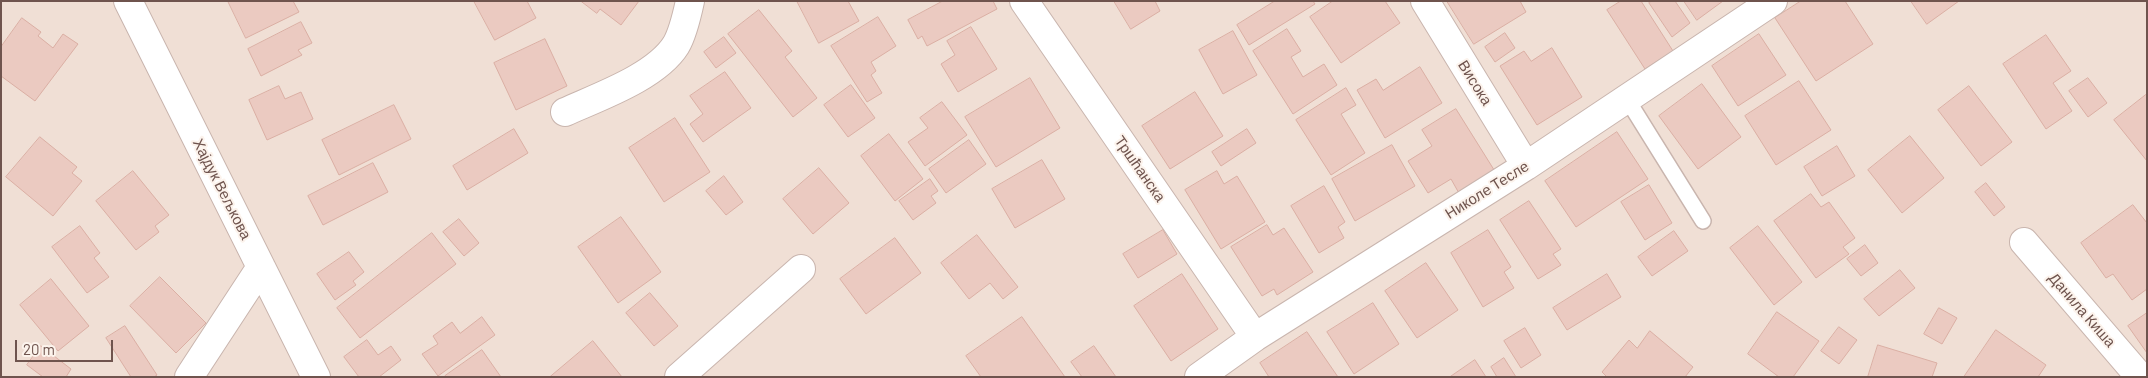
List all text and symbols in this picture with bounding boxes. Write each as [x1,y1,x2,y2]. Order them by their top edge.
street label: Висока [1454,57,1496,109]
street label: Тршћанска [1111,133,1169,205]
street label: Хајдук Вељкова [189,136,255,242]
street label: Николе Тесле [1442,157,1532,223]
street label: Данила Киша [2045,269,2119,351]
scale bar [18,330,115,362]
text: 20 m [23,340,55,358]

